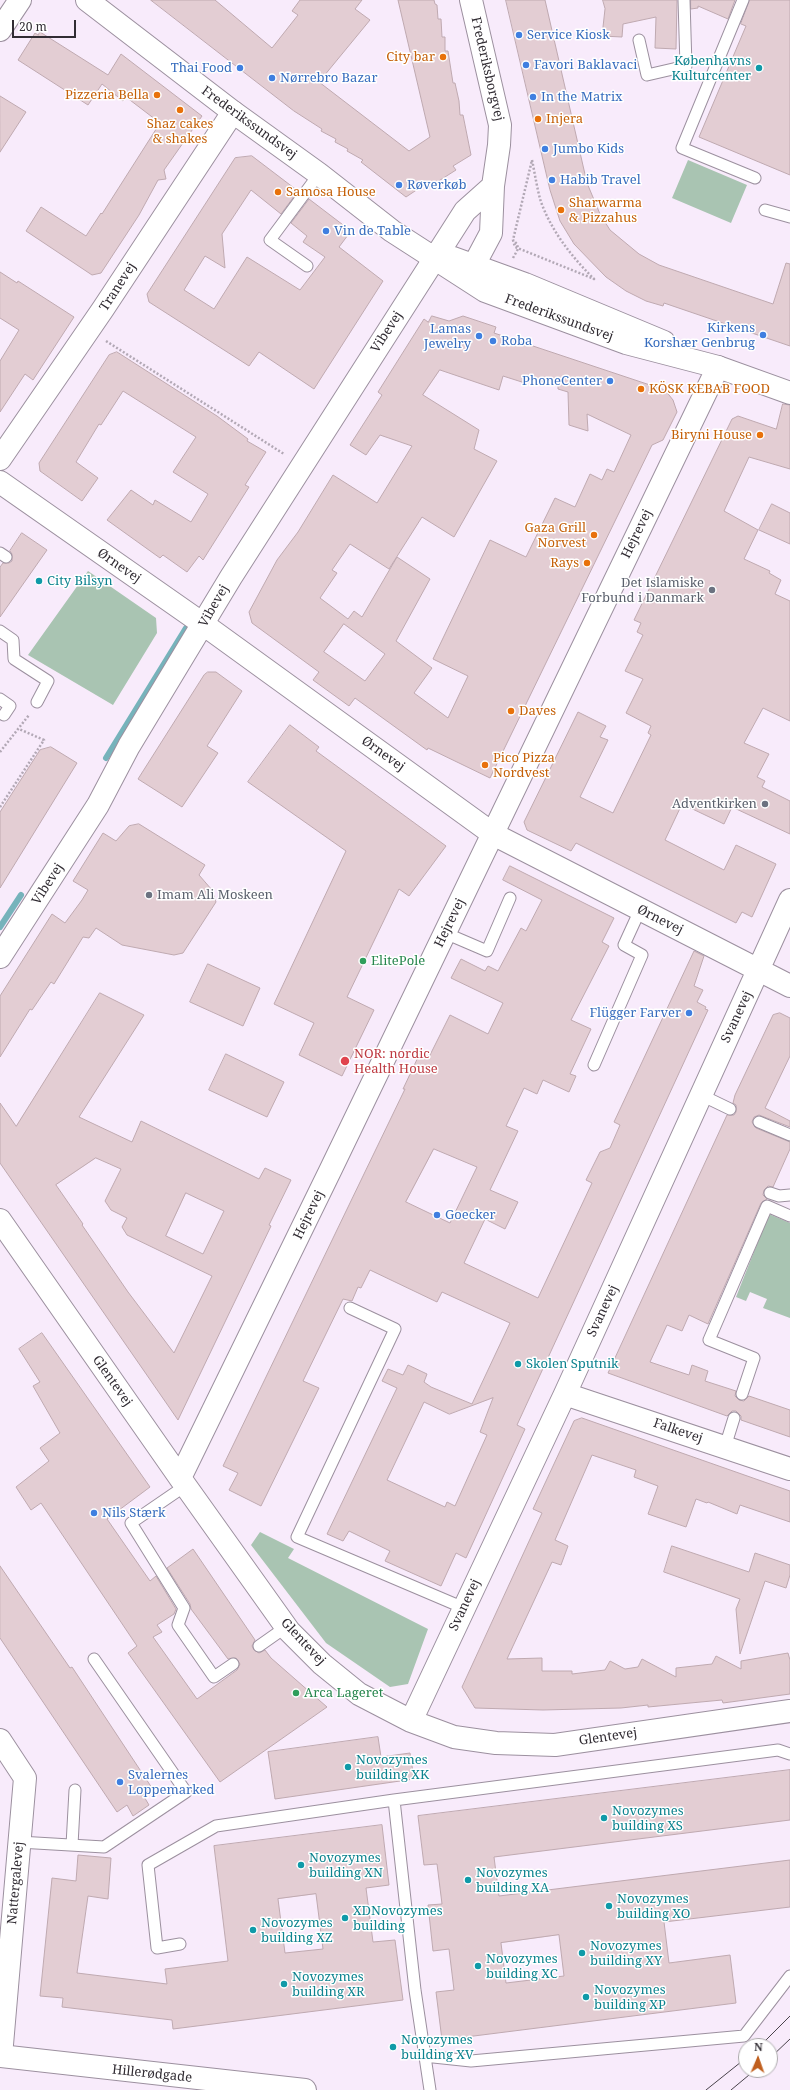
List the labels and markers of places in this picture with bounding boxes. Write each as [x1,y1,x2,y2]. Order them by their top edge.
place label: Service Kiosk [527,27,610,43]
marker: Service Kiosk [514,30,524,40]
place label: City bar [386,49,435,65]
marker: City bar [438,52,448,62]
place label: Københavns Kulturcenter [672,53,751,84]
place label: Favori Baklavaci [534,57,637,73]
place label: Thai Food [171,60,232,76]
marker: Favori Baklavaci [521,60,531,70]
marker: Thai Food [235,63,245,73]
marker: Københavns Kulturcenter [754,63,764,73]
place label: Nørrebro Bazar [280,70,378,86]
marker: Nørrebro Bazar [267,73,277,83]
place label: Pizzeria Bella [65,87,149,103]
place label: In the Matrix [541,89,623,105]
marker: Pizzeria Bella [152,90,162,100]
marker: In the Matrix [528,92,538,102]
marker: Shaz cakes & shakes [175,105,185,115]
place label: Injera [546,111,583,127]
marker: Injera [533,114,543,124]
place label: Shaz cakes & shakes [147,116,213,147]
place label: Jumbo Kids [553,141,624,157]
marker: Jumbo Kids [540,144,550,154]
place label: Habib Travel [560,172,641,188]
marker: Habib Travel [547,175,557,185]
place label: Røverkøb [407,177,466,193]
marker: Røverkøb [394,180,404,190]
place label: Samosa House [286,184,376,200]
marker: Samosa House [273,187,283,197]
place label: Sharwarma & Pizzahus [569,195,642,226]
marker: Sharwarma & Pizzahus [556,205,566,215]
place label: Vin de Table [334,223,411,239]
marker: Vin de Table [321,226,331,236]
place label: Kirkens Korshær Genbrug [644,320,755,351]
place label: Lamas Jewelry [424,321,471,352]
marker: Kirkens Korshær Genbrug [758,330,768,340]
marker: Lamas Jewelry [474,331,484,341]
place label: Roba [501,333,532,349]
marker: Roba [488,336,498,346]
place label: PhoneCenter [522,373,602,389]
marker: PhoneCenter [605,376,615,386]
place label: KÖSK KEBAB FOOD [649,381,770,397]
marker: KÖSK KEBAB FOOD [636,384,646,394]
place label: Biryni House [671,427,752,443]
marker: Biryni House [755,430,765,440]
place label: Gaza Grill Norvest [524,520,586,551]
marker: Gaza Grill Norvest [589,530,599,540]
place label: Rays [550,555,579,571]
marker: Rays [582,558,592,568]
place label: City Bilsyn [47,573,113,589]
place label: Det Islamiske Forbund i Danmark [581,575,704,606]
marker: City Bilsyn [34,576,44,586]
marker: Det Islamiske Forbund i Danmark [707,585,717,595]
place label: Daves [519,703,556,719]
marker: Daves [506,706,516,716]
place label: Pico Pizza Nordvest [493,750,555,781]
marker: Pico Pizza Nordvest [480,760,490,770]
place label: Adventkirken [672,796,757,812]
marker: Adventkirken [760,799,770,809]
place label: Imam Ali Moskeen [157,887,273,903]
marker: Imam Ali Moskeen [144,890,154,900]
place label: ElitePole [371,953,425,969]
marker: ElitePole [358,956,368,966]
place label: Flügger Farver [589,1005,681,1021]
marker: Flügger Farver [684,1008,694,1018]
place label: NOR: nordic Health House [354,1046,438,1077]
marker: NOR: nordic Health House [339,1055,351,1067]
place label: Goecker [445,1207,496,1223]
marker: Goecker [432,1210,442,1220]
place label: Skolen Sputnik [526,1356,619,1372]
marker: Skolen Sputnik [513,1359,523,1369]
place label: Nils Stærk [102,1505,166,1521]
marker: Nils Stærk [89,1508,99,1518]
place label: Arca Lageret [304,1685,383,1701]
marker: Arca Lageret [291,1688,301,1698]
place label: Novozymes building XK [356,1752,429,1783]
marker: Novozymes building XK [343,1762,353,1772]
place label: Svalernes Loppemarked [128,1767,215,1798]
marker: Svalernes Loppemarked [115,1777,125,1787]
place label: Novozymes building XS [612,1803,684,1834]
marker: Novozymes building XS [599,1813,609,1823]
place label: Novozymes building XN [309,1850,383,1881]
marker: Novozymes building XN [296,1860,306,1870]
place label: Novozymes building XA [476,1865,549,1896]
marker: Novozymes building XA [463,1875,473,1885]
place label: Novozymes building XO [617,1891,690,1922]
marker: Novozymes building XO [604,1901,614,1911]
place label: XDNovozymes building [353,1903,443,1934]
marker: XDNovozymes building [340,1913,350,1923]
place label: Novozymes building XZ [261,1915,333,1946]
marker: Novozymes building XZ [248,1925,258,1935]
place label: Novozymes building XY [590,1938,662,1969]
marker: Novozymes building XY [577,1948,587,1958]
place label: Novozymes building XC [486,1951,558,1982]
marker: Novozymes building XC [473,1961,483,1971]
place label: Novozymes building XR [292,1969,364,2000]
marker: Novozymes building XR [279,1979,289,1989]
place label: Novozymes building XP [594,1982,666,2013]
marker: Novozymes building XP [581,1992,591,2002]
place label: Novozymes building XV [401,2032,474,2063]
marker: Novozymes building XV [388,2042,398,2052]

